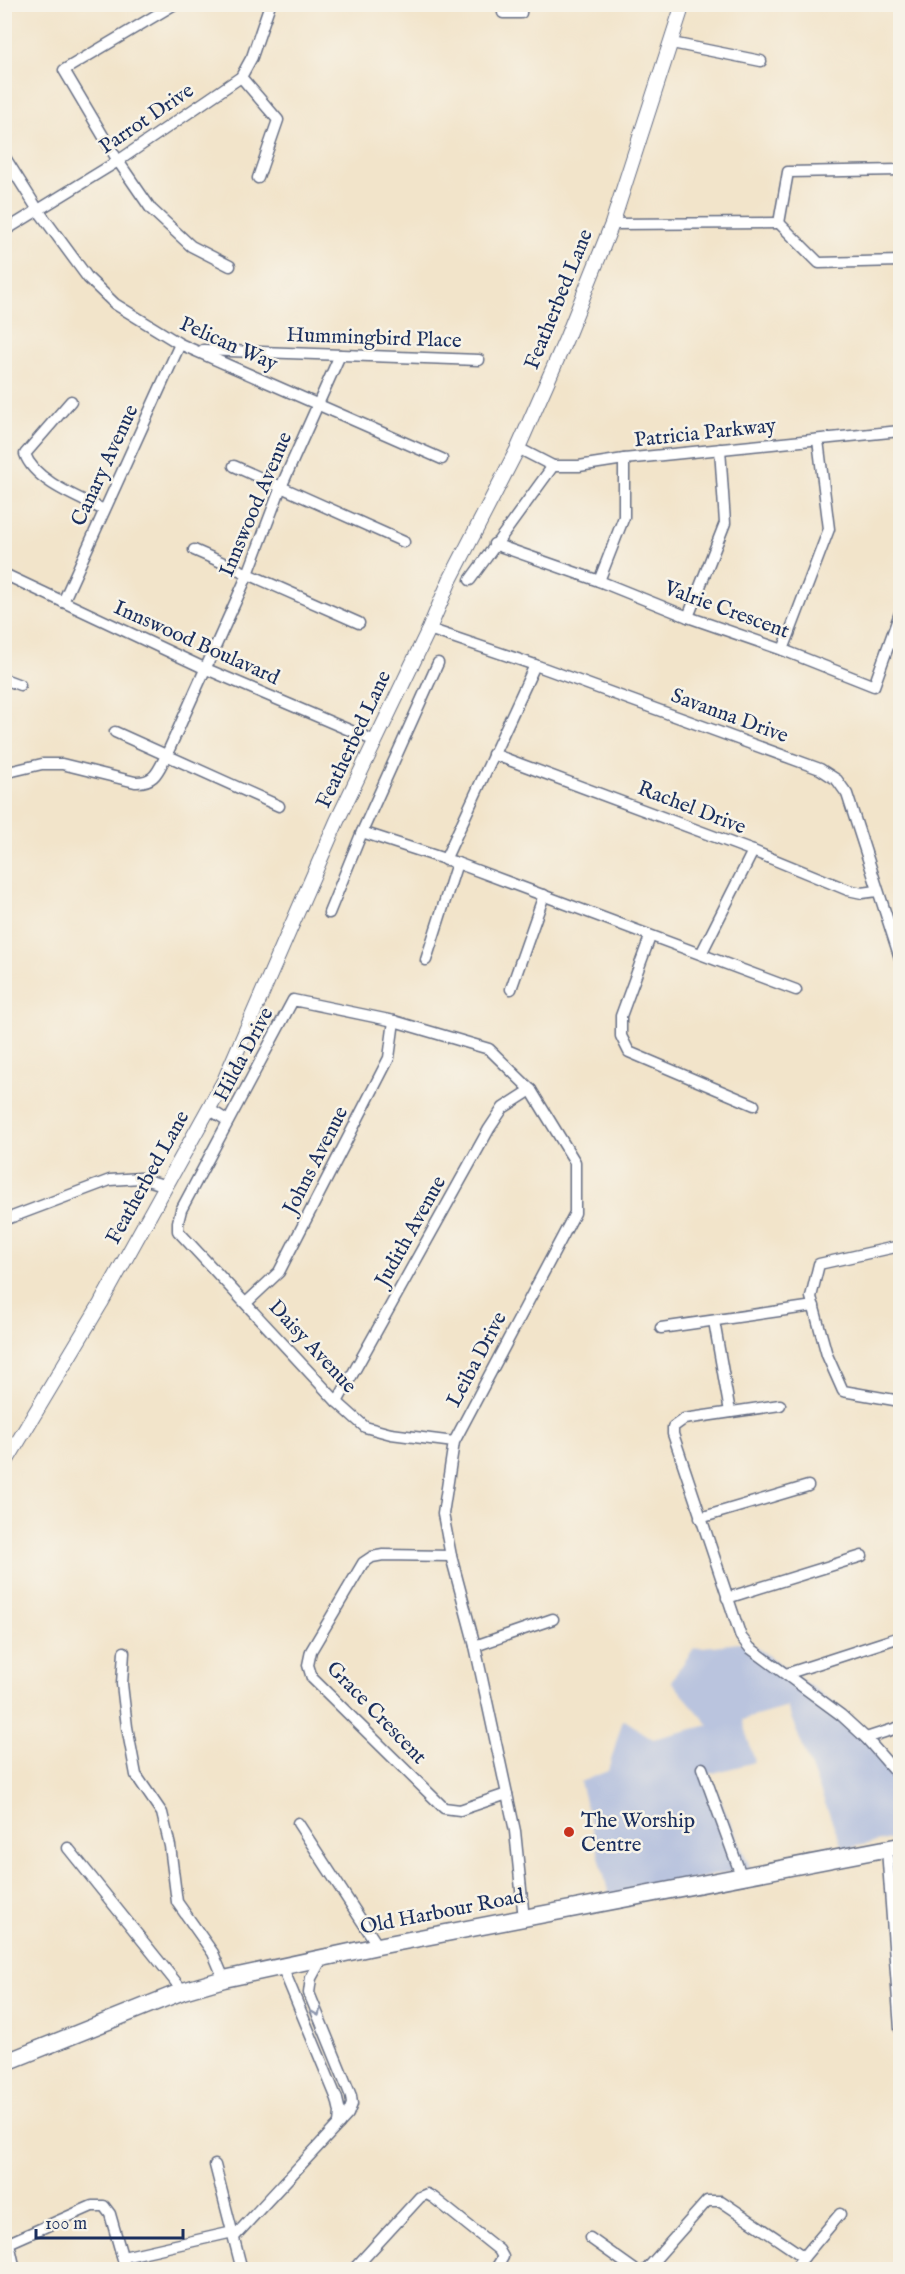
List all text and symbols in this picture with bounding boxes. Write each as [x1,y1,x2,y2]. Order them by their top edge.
street label: Parrot Drive [94,78,200,161]
street label: Featherbed Lane [519,225,600,374]
street label: Pelican Way [175,311,282,378]
street label: Hummingbird Place [286,322,462,355]
street label: Canary Avenue [65,400,145,531]
street label: Patricia Parkway [633,413,778,454]
street label: Innswood Avenue [214,428,299,581]
street label: Valrie Crescent [659,575,793,646]
street label: Innswood Boulavard [109,595,284,692]
street label: Featherbed Lane [311,666,398,813]
street label: Savanna Drive [667,683,792,750]
street label: Rachel Drive [633,775,750,842]
street label: Hilda Drive [208,1003,281,1107]
street label: Johns Avenue [277,1102,355,1221]
street label: Featherbed Lane [100,1106,196,1249]
street label: Judith Avenue [369,1171,453,1294]
street label: Daisy Avenue [262,1295,362,1400]
street label: Leiba Drive [441,1307,514,1412]
street label: Grace Crescent [320,1656,432,1770]
place label: The Worship Centre [581,1808,695,1859]
marker: The Worship Centre [562,1825,576,1839]
street label: Old Harbour Road [358,1883,528,1942]
one-way arrow [310,2005,322,2016]
scale bar [36,2202,183,2240]
text: 100 m [45,2213,87,2236]

